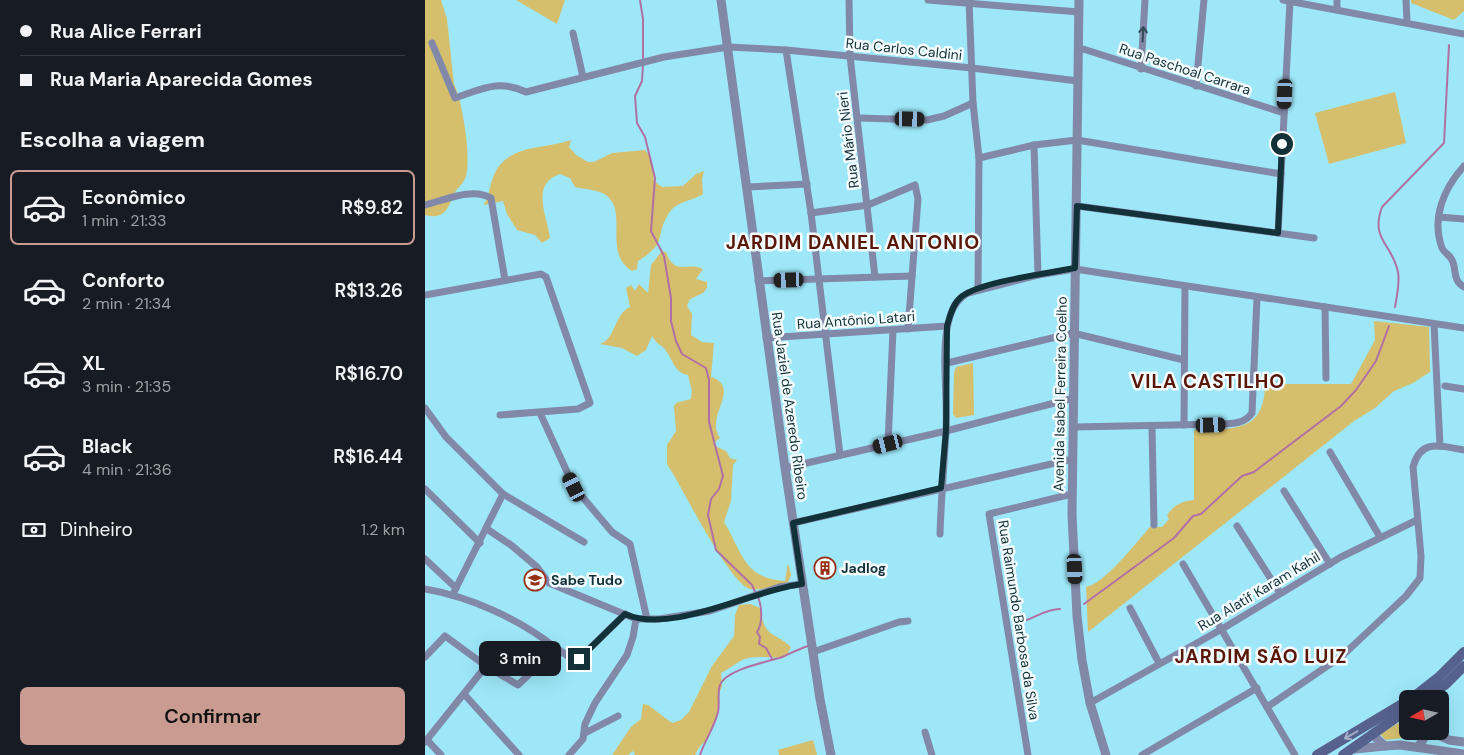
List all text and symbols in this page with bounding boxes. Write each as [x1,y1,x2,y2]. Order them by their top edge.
text: Rua Alice Ferrari [50,19,202,44]
one-way arrow [1139,27,1148,43]
street label: Rua Carlos Caldini [845,34,963,64]
street label: Rua Paschoal Carrara [1117,39,1253,99]
text: Rua Maria Aparecida Gomes [50,67,313,92]
car [1276,79,1293,109]
street label: Rua Mário Nieri [833,91,863,189]
car [894,111,925,127]
text: Escolha a viagem [20,125,205,154]
route start [1271,133,1293,155]
icon: car [22,185,67,230]
text: Econômico [82,185,186,210]
text: R$9.82 [341,195,403,220]
text: 1 min · 21:33 [82,210,167,231]
district label: JARDIM DANIEL ANTONIO [726,230,980,255]
icon: car [22,268,67,313]
text: Conforto [82,268,165,293]
car [773,272,804,288]
text: R$13.26 [334,278,403,303]
text: 2 min · 21:34 [82,293,171,314]
street label: Avenida Isabel Ferreira Coelho [1049,296,1071,492]
street label: Rua Antônio Latari [796,307,916,333]
street label: Rua Jaziel de Azeredo Ribeiro [768,311,812,501]
icon: car [22,351,67,396]
text: XL [82,351,105,376]
text: R$16.70 [335,361,403,386]
district label: VILA CASTILHO [1131,369,1285,394]
text: 3 min · 21:35 [82,376,171,397]
car [1195,417,1226,433]
car [871,433,904,455]
icon: car [22,434,67,479]
text: Black [82,434,133,459]
text: R$16.44 [333,444,403,469]
text: 4 min · 21:36 [82,459,172,480]
car [560,470,587,504]
icon: cash [20,516,48,544]
text: Dinheiro [60,517,133,542]
text: 1.2 km [361,519,405,540]
street label: Rua Raimundo Barbosa da Silva [994,519,1044,721]
street label: Rua Alatif Karam Kahil [1195,547,1323,635]
car [1066,554,1083,584]
building icon: Jadlog [813,556,837,580]
place label: Jadlog [841,559,886,577]
school or university icon: Sabe Tudo [523,568,547,592]
place label: Sabe Tudo [551,571,623,589]
callout: 3 min [479,642,561,676]
district label: JARDIM SÃO LUIZ [1175,644,1347,669]
text: 3 min [499,648,541,669]
route end [568,648,590,670]
button: Confirmar [20,687,405,745]
north arrow [1399,690,1449,740]
map controls [1399,690,1449,740]
one-way arrow [1344,731,1358,741]

